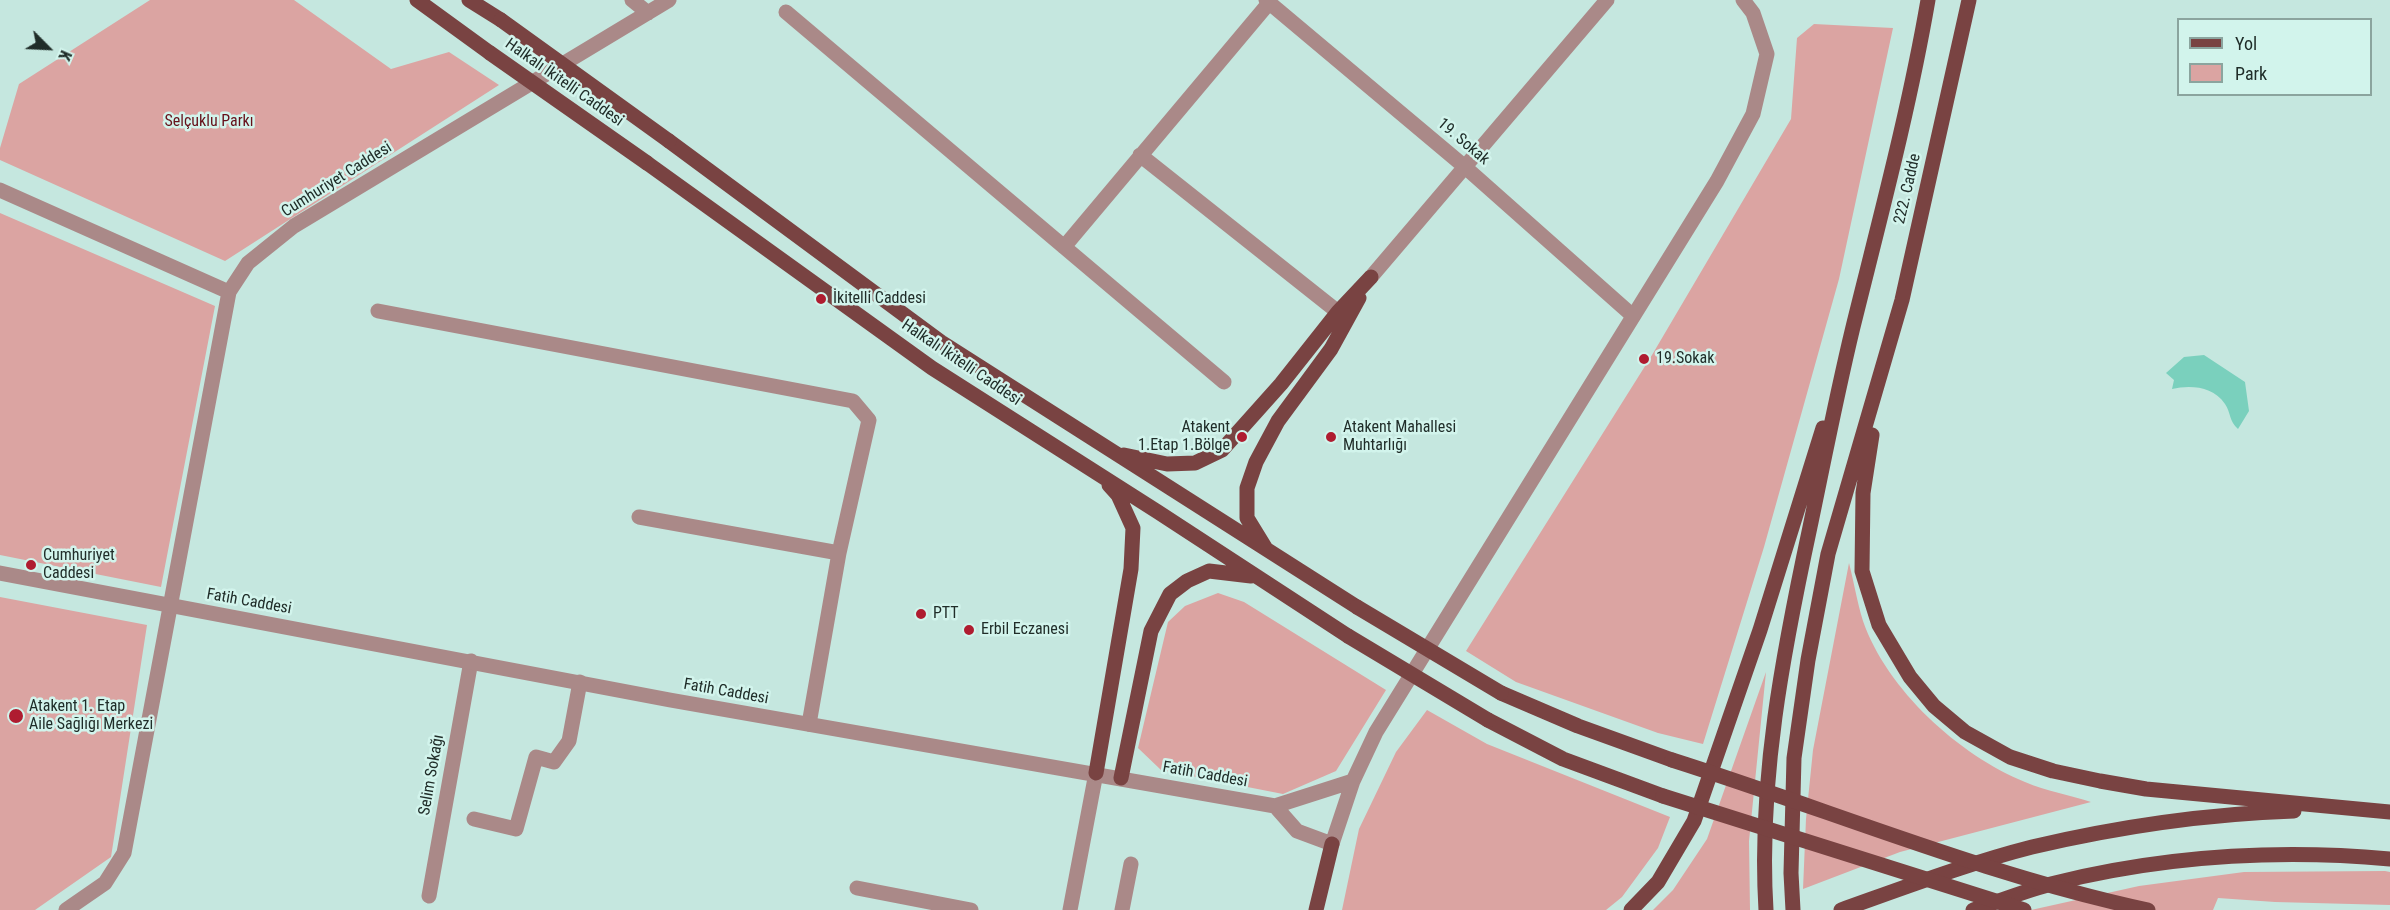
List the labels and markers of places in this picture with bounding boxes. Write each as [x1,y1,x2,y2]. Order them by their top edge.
place label: İkitelli Caddesi [833,289,926,309]
marker: İkitelli Caddesi [814,292,828,306]
place label: 19.Sokak [1656,349,1714,369]
marker: 19.Sokak [1637,352,1651,366]
place label: Atakent 1.Etap 1.Bölge [1138,418,1230,456]
place label: Atakent Mahallesi Muhtarlığı [1343,418,1456,456]
marker: Atakent 1.Etap 1.Bölge [1235,430,1249,444]
marker: Atakent Mahallesi Muhtarlığı [1324,430,1338,444]
place label: Cumhuriyet Caddesi [43,546,115,584]
marker: Cumhuriyet Caddesi [24,558,38,572]
place label: PTT [933,604,959,624]
marker: PTT [914,607,928,621]
place label: Erbil Eczanesi [981,620,1069,640]
marker: Erbil Eczanesi [962,623,976,637]
place label: Atakent 1. Etap Aile Sağlığı Merkezi [29,697,153,735]
marker: Atakent 1. Etap Aile Sağlığı Merkezi [7,707,25,725]

